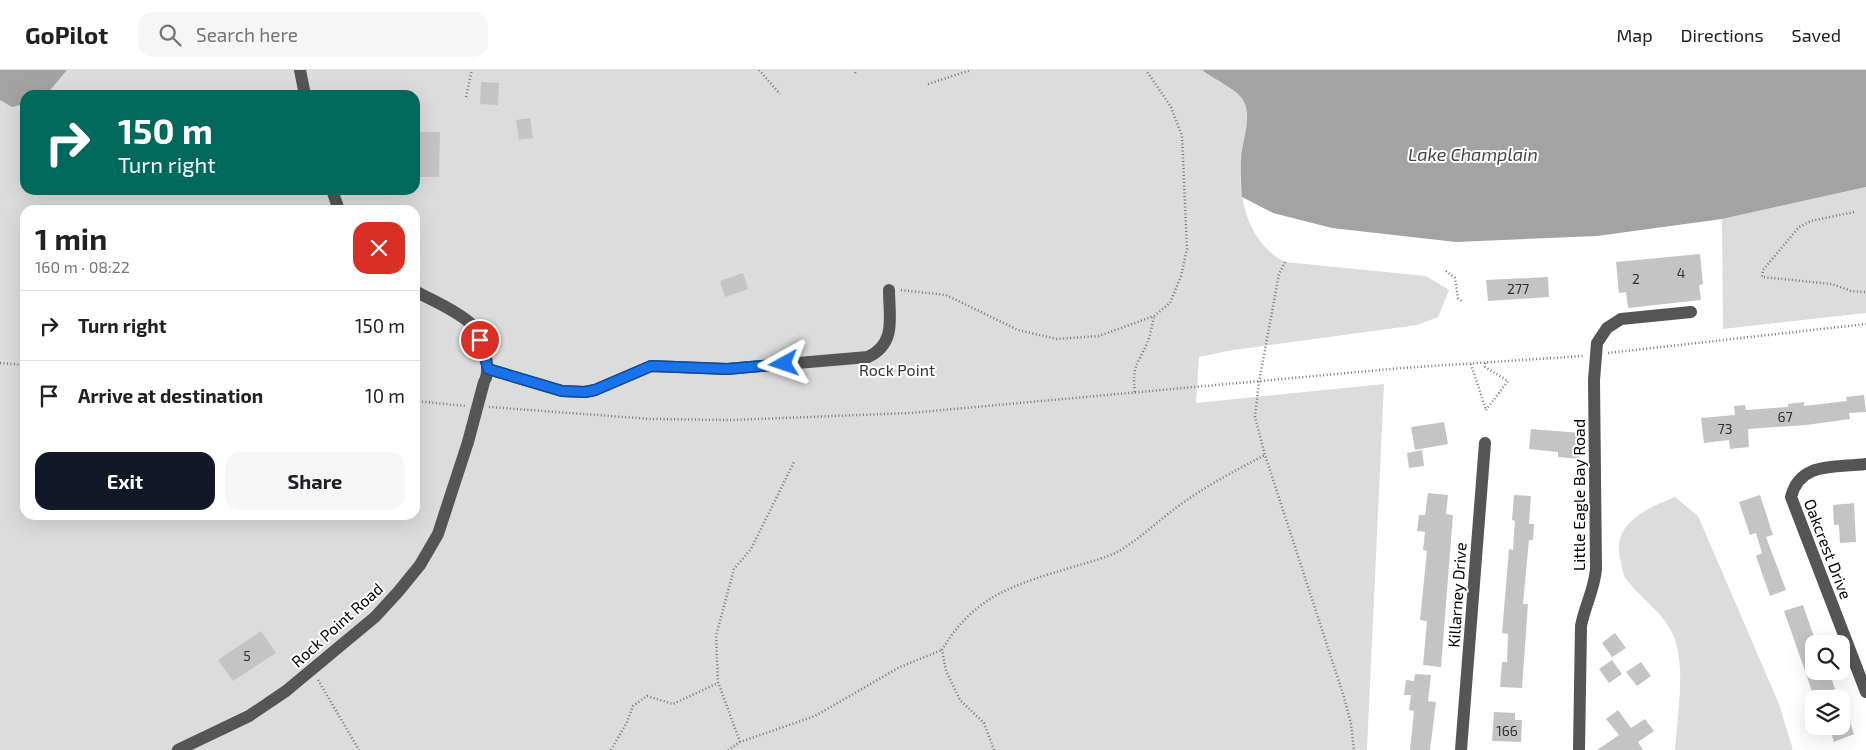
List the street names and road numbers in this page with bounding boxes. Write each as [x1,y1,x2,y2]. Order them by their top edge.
street label: Little Eagle Bay Road [1569,419,1588,571]
street label: Oakcrest Drive [1801,496,1856,602]
street label: Killarney Drive [1443,542,1470,648]
street label: Rock Point Road [287,579,386,671]

